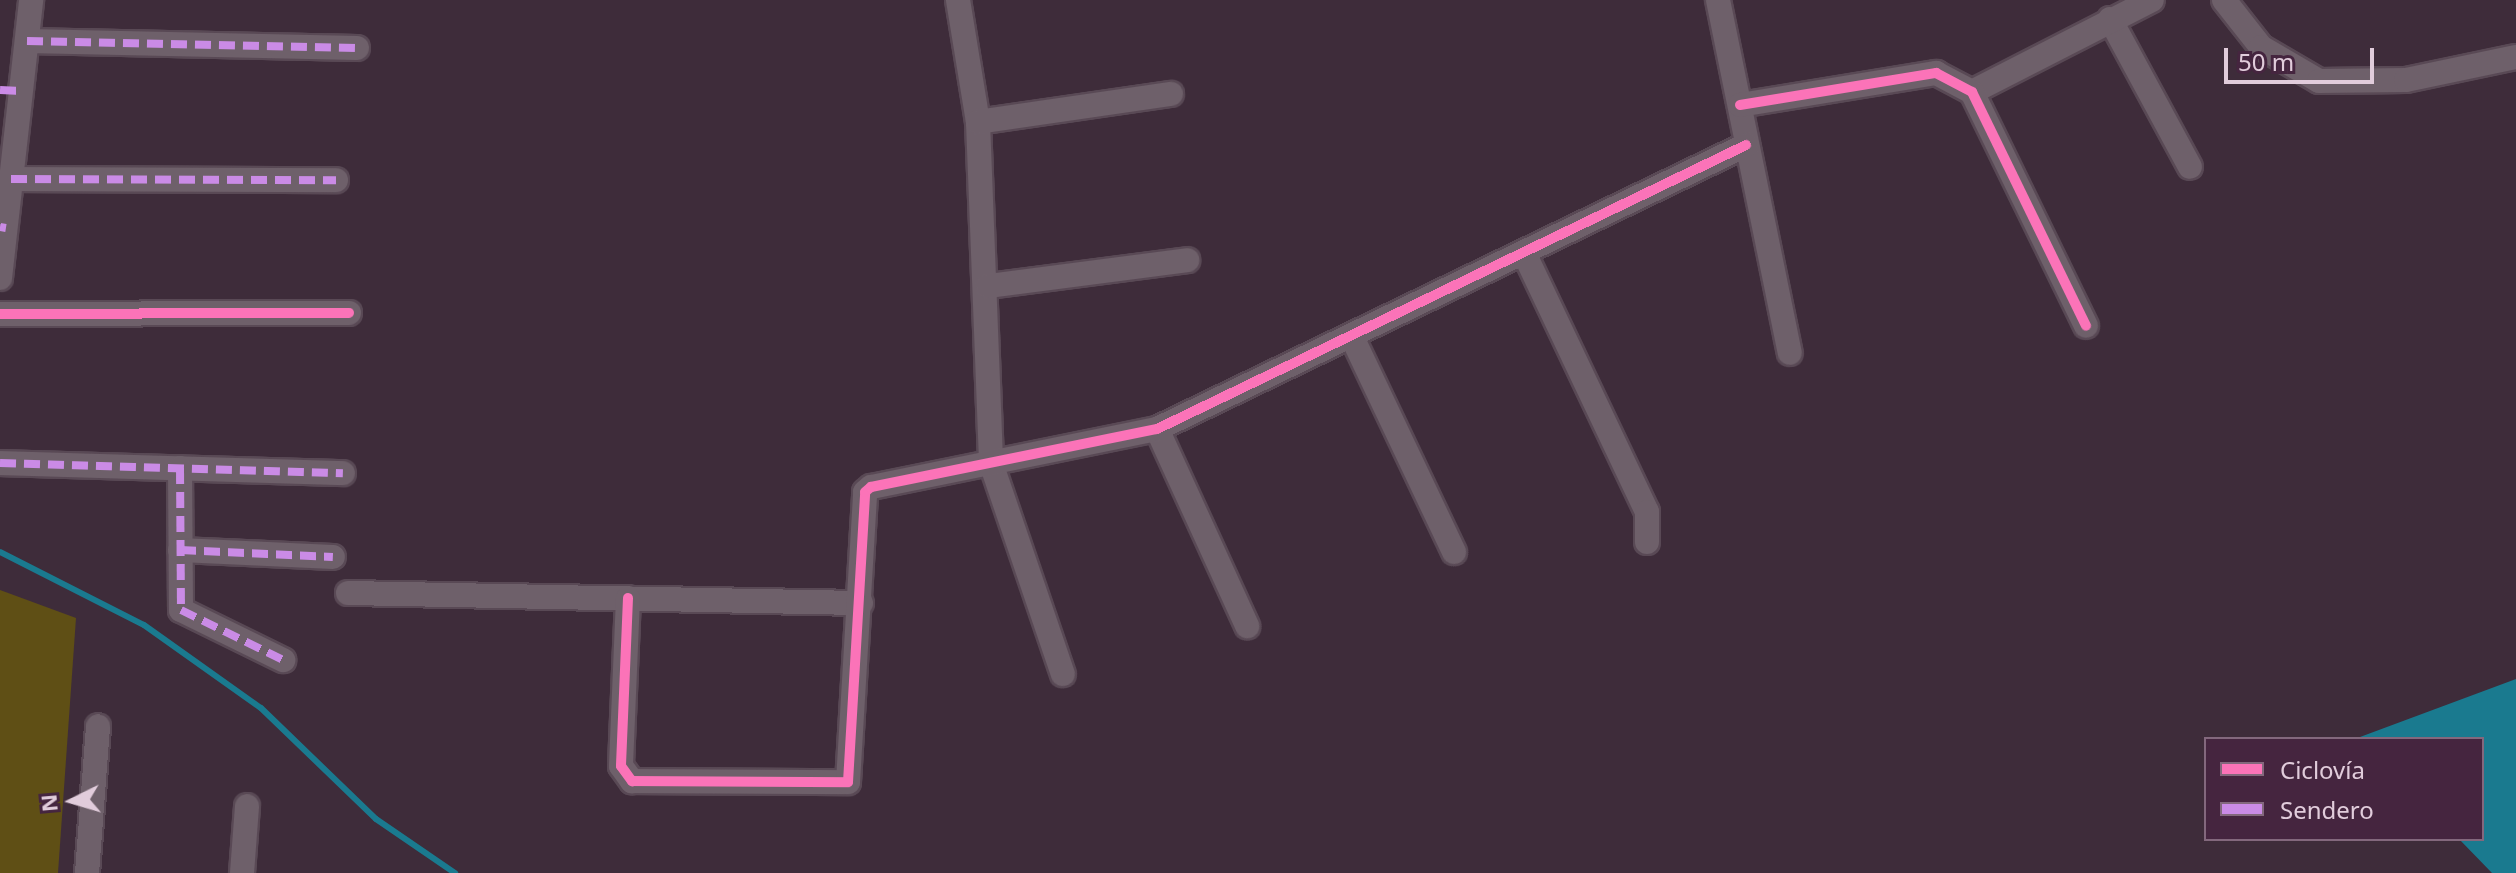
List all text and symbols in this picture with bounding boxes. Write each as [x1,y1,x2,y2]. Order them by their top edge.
scale bar [2228,32,2378,82]
text: 50 m [2238,45,2294,78]
legend [2204,737,2484,841]
text: Ciclovía [2280,753,2365,786]
north arrow [32,761,112,841]
text: N [32,793,64,813]
text: Sendero [2280,793,2374,826]

